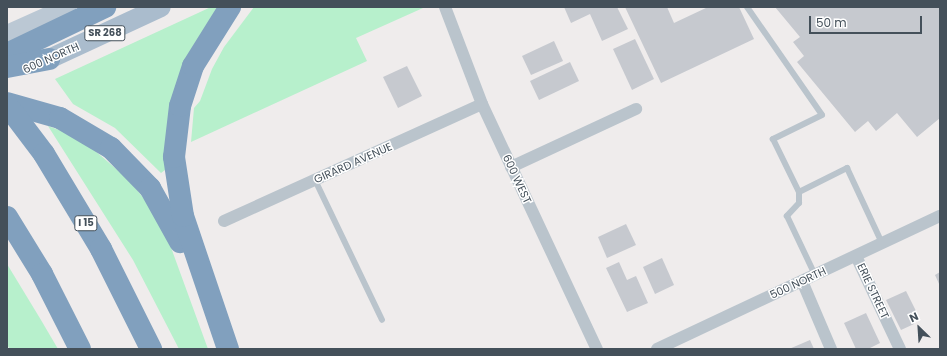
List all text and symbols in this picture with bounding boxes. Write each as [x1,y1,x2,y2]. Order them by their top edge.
scale bar [811,8,924,34]
text: 50 m [816,14,847,31]
road number: SR 268 [84,25,126,41]
street label: 600 NORTH [21,40,81,76]
street label: GIRARD AVENUE [312,140,394,186]
street label: 600 WEST [500,152,534,206]
road number: I 15 [74,215,98,231]
street label: ERIE STREET [854,261,892,321]
street label: 500 NORTH [768,264,828,302]
north arrow [899,308,939,348]
text: N [907,308,921,326]

